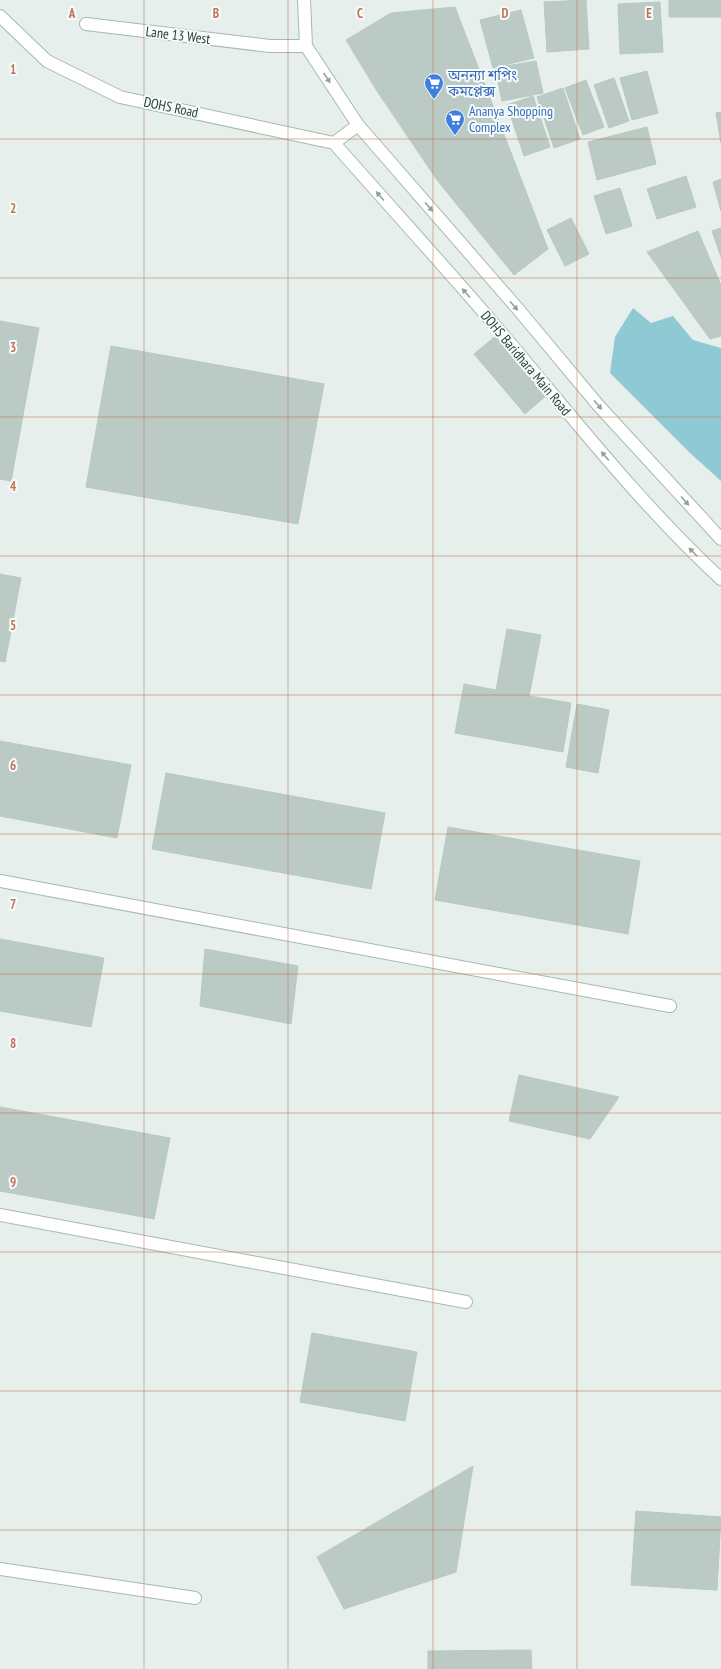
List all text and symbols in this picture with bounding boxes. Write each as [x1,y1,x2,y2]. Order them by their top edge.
text: A [68,5,76,22]
text: B [213,5,219,22]
text: C [357,5,363,22]
text: D [502,5,509,22]
text: E [646,5,652,22]
street label: Lane 13 West [145,22,211,48]
text: 1 [10,61,16,78]
place label: অনন্যা শপিং কমপ্লেক্স [447,66,517,100]
one-way arrow [324,72,331,84]
supermarket icon: অনন্যা শপিং কমপ্লেক্স [423,72,445,100]
street label: DOHS Road [142,92,200,122]
place label: Ananya Shopping Complex [469,102,553,136]
supermarket icon: Ananya Shopping Complex [444,108,466,136]
one-way arrow [376,190,385,201]
text: 2 [10,200,16,217]
one-way arrow [425,202,434,212]
one-way arrow [462,288,471,298]
one-way arrow [510,300,519,311]
street label: DOHS Baridhara Main Road [477,307,575,419]
text: 3 [10,339,16,356]
one-way arrow [593,400,602,411]
one-way arrow [600,451,609,462]
text: 4 [10,478,17,495]
one-way arrow [681,496,690,507]
one-way arrow [688,547,698,557]
text: 5 [10,617,16,634]
text: 6 [10,757,16,774]
text: 7 [10,896,16,913]
text: 8 [10,1035,16,1052]
text: 9 [10,1174,16,1191]

